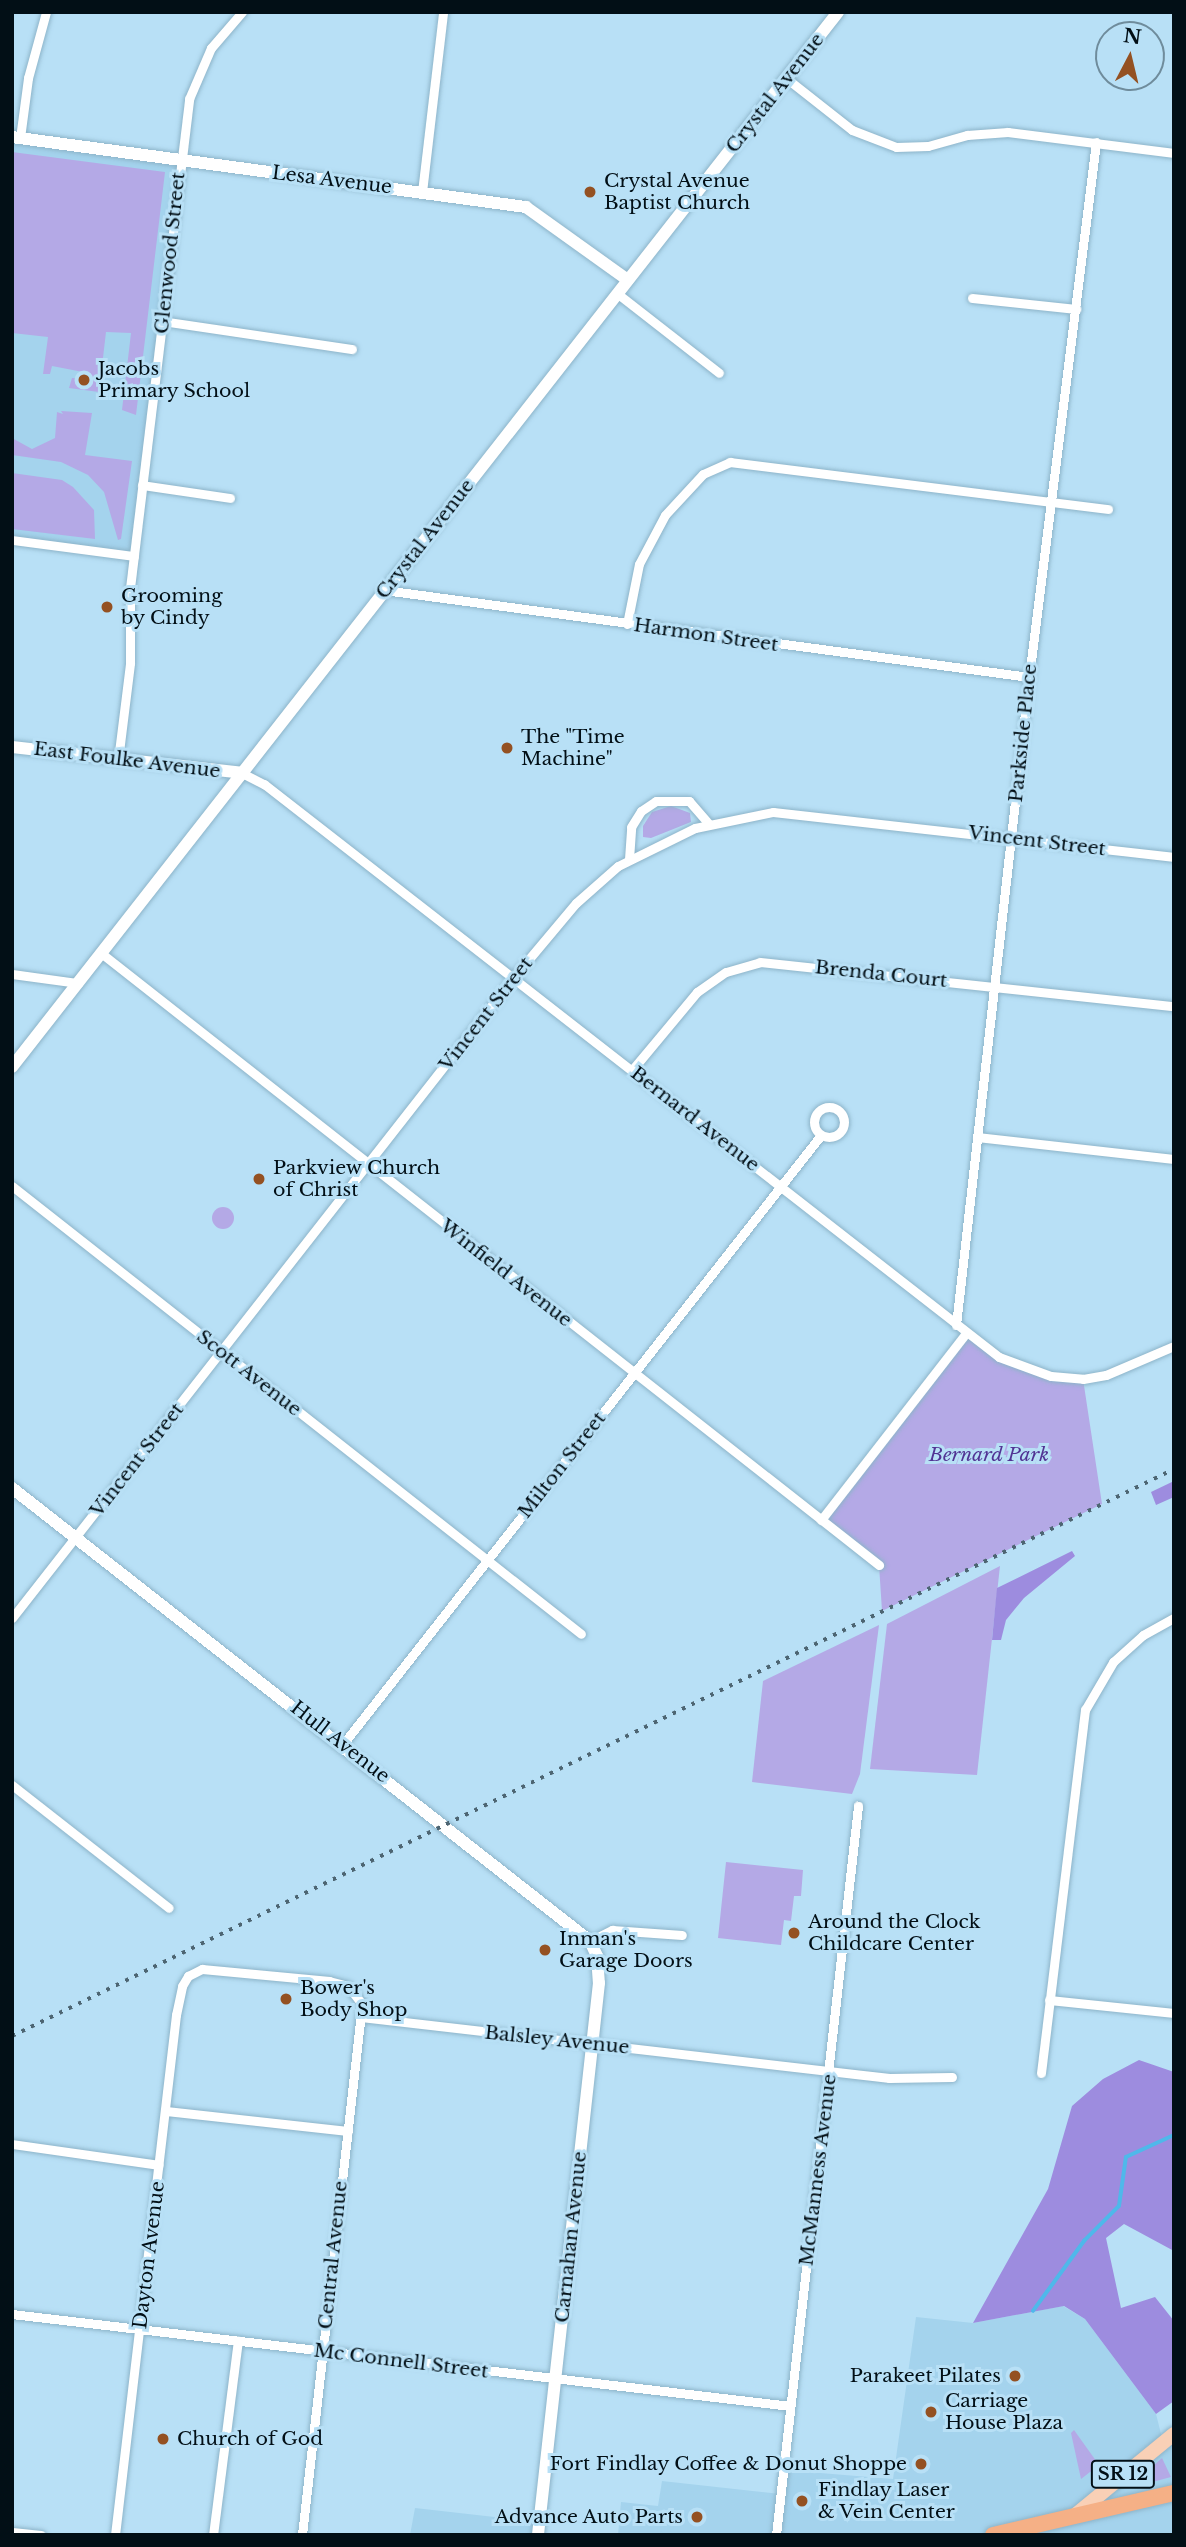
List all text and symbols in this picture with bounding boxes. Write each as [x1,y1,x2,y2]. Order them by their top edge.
north arrow [1095,21,1165,91]
text: N [1122,24,1143,49]
street label: Crystal Avenue [721,28,829,158]
street label: Lesa Avenue [270,161,394,199]
place label: Crystal Avenue Baptist Church [604,170,750,214]
street label: Glenwood Street [150,171,190,335]
marker: Crystal Avenue Baptist Church [582,184,598,200]
place label: Jacobs Primary School [98,358,251,402]
marker: Jacobs Primary School [76,372,92,388]
street label: Crystal Avenue [371,474,479,604]
place label: Grooming by Cindy [121,585,223,629]
marker: Grooming by Cindy [99,599,115,615]
street label: Harmon Street [632,614,780,656]
street label: Parkside Place [1004,663,1042,803]
place label: The "Time Machine" [521,726,625,770]
street label: East Foulke Avenue [32,737,222,783]
marker: The "Time Machine" [499,740,515,756]
street label: Vincent Street [967,821,1107,861]
street label: Vincent Street [434,953,538,1075]
street label: Brenda Court [814,956,948,992]
street label: Bernard Avenue [626,1061,764,1177]
place label: Parkview Church of Christ [273,1157,441,1201]
marker: Parkview Church of Christ [251,1171,267,1187]
street label: Winfield Avenue [435,1214,577,1332]
street label: Scott Avenue [192,1325,306,1421]
street label: Vincent Street [85,1399,189,1521]
street label: Milton Street [513,1407,611,1523]
park label: Bernard Park [929,1444,1049,1466]
street label: Hull Avenue [286,1696,394,1788]
place label: Around the Clock Childcare Center [808,1911,980,1955]
marker: Around the Clock Childcare Center [786,1925,802,1941]
place label: Inman's Garage Doors [559,1928,693,1972]
marker: Inman's Garage Doors [537,1942,553,1958]
place label: Bower's Body Shop [300,1977,408,2021]
marker: Bower's Body Shop [278,1991,294,2007]
street label: Balsley Avenue [483,2021,631,2059]
street label: McManness Avenue [795,2072,841,2268]
street label: Carnahan Avenue [551,2150,591,2324]
street label: Dayton Avenue [129,2179,169,2331]
street label: Central Avenue [314,2179,352,2331]
street label: Mc Connell Street [312,2339,490,2383]
place label: Parakeet Pilates [850,2365,1001,2387]
marker: Parakeet Pilates [1007,2368,1023,2384]
place label: Carriage House Plaza [945,2390,1063,2434]
marker: Carriage House Plaza [923,2404,939,2420]
place label: Church of God [177,2428,323,2450]
marker: Church of God [155,2431,171,2447]
place label: Fort Findlay Coffee & Donut Shoppe [549,2453,907,2475]
marker: Fort Findlay Coffee & Donut Shoppe [913,2456,929,2472]
road number: SR 12 [1090,2460,1156,2488]
place label: Findlay Laser & Vein Center [818,2479,956,2523]
marker: Findlay Laser & Vein Center [792,2491,812,2511]
place label: Advance Auto Parts [494,2506,683,2528]
marker: Advance Auto Parts [689,2509,705,2525]

